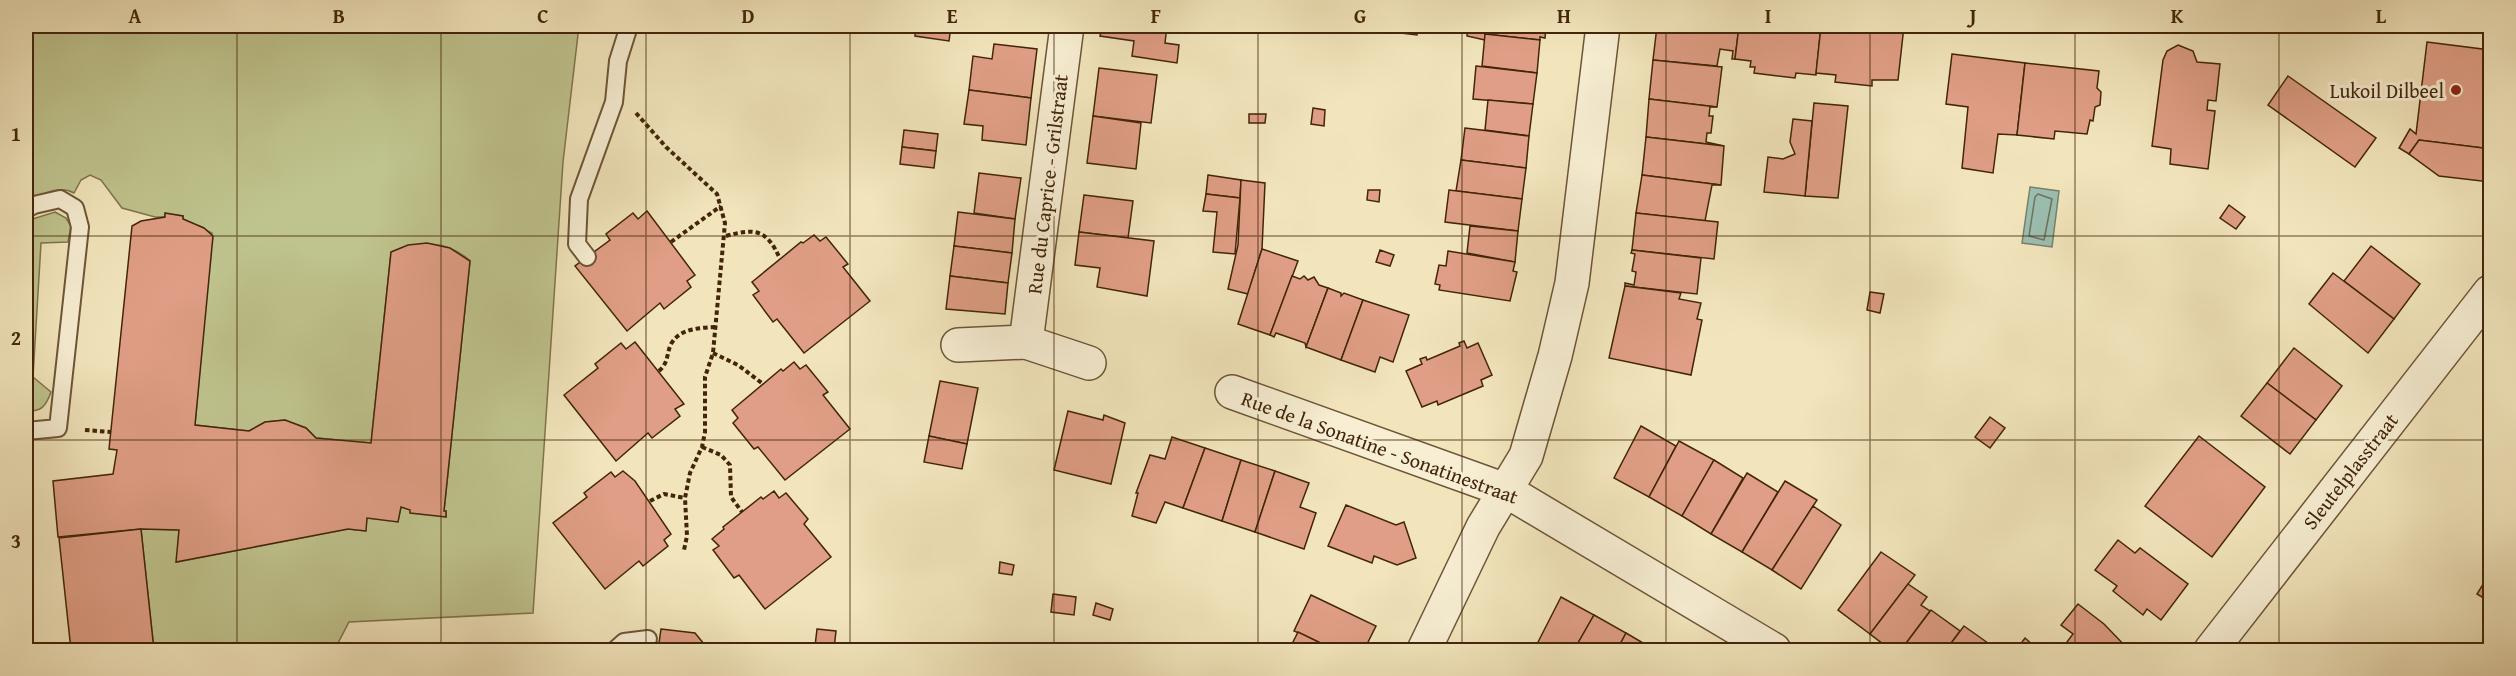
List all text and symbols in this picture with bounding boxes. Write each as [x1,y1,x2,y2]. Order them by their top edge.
text: A [129,1,142,30]
text: B [333,1,345,30]
text: C [537,1,549,30]
text: D [741,1,755,30]
text: E [947,1,958,30]
text: F [1151,1,1161,30]
text: G [1354,1,1366,30]
text: H [1557,1,1571,30]
text: I [1765,1,1771,30]
text: J [1967,1,1977,30]
text: K [2171,1,2184,30]
text: L [2376,1,2387,30]
street label: Rue du Caprice - Grilstraat [1019,72,1075,296]
place label: Lukoil Dilbeel [2330,76,2444,105]
marker: Lukoil Dilbeel [2449,83,2463,97]
text: 1 [11,119,21,148]
text: 2 [11,323,21,352]
street label: Rue de la Sonatine - Sonatinestraat [1238,383,1522,511]
street label: Sleutelplasstraat [2295,407,2405,535]
text: 3 [11,526,21,555]

